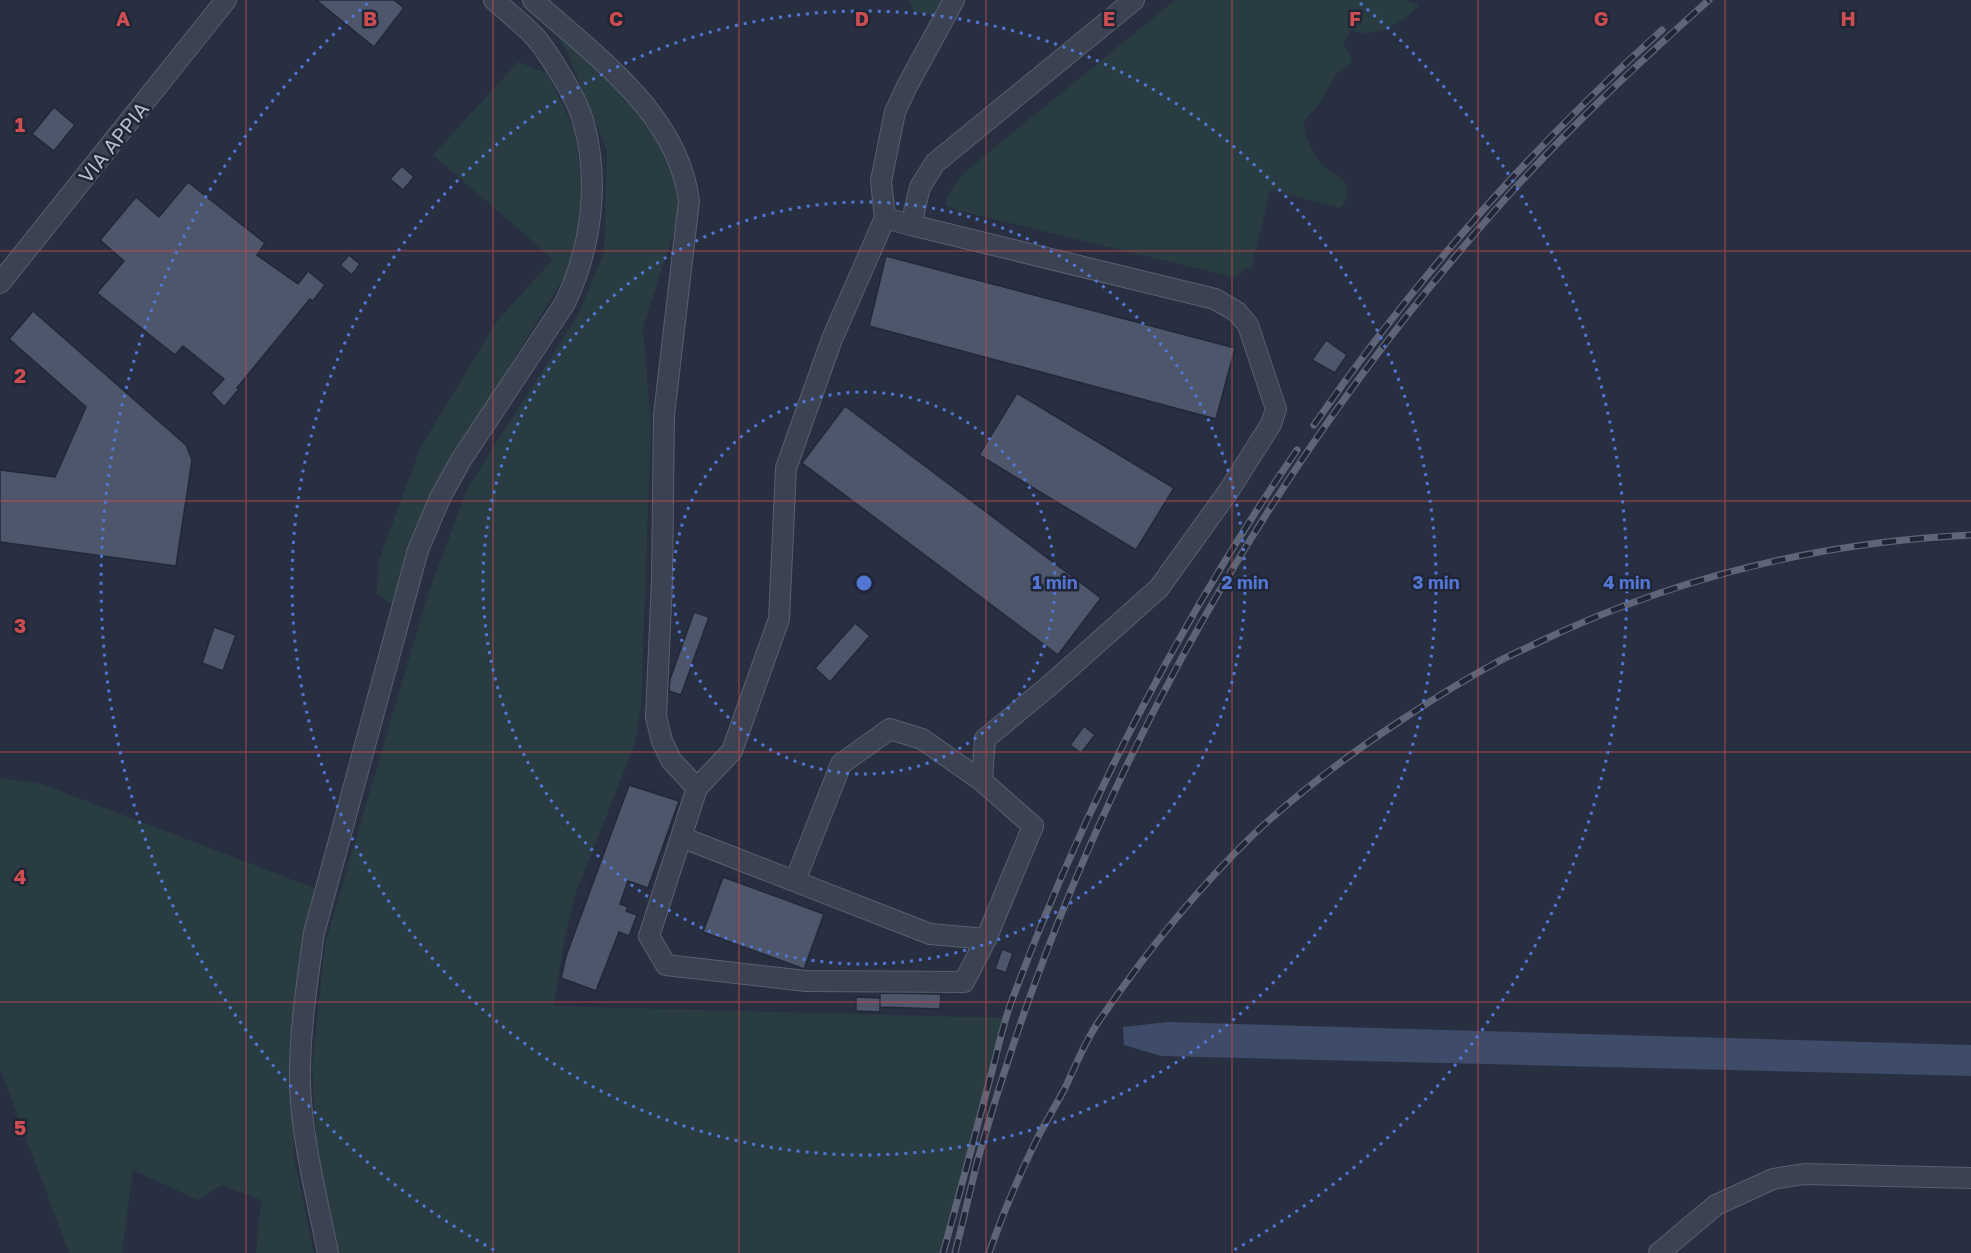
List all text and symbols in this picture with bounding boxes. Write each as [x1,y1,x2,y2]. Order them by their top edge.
text: A [116,6,130,30]
text: B [363,6,377,30]
text: C [609,6,623,30]
text: D [855,6,869,30]
text: E [1103,6,1115,30]
text: F [1349,6,1361,30]
text: G [1594,6,1608,30]
text: H [1840,6,1856,30]
street label: VIA APPIA [73,97,153,187]
text: 1 [15,112,25,136]
text: 2 [14,363,26,387]
text: 1 min [1032,571,1078,593]
text: 2 min [1221,571,1269,593]
text: 3 min [1412,571,1460,593]
text: 4 min [1603,571,1651,593]
centre of rings [854,573,874,593]
text: 3 [14,613,26,637]
text: 4 [14,864,26,888]
text: 5 [14,1115,26,1139]

